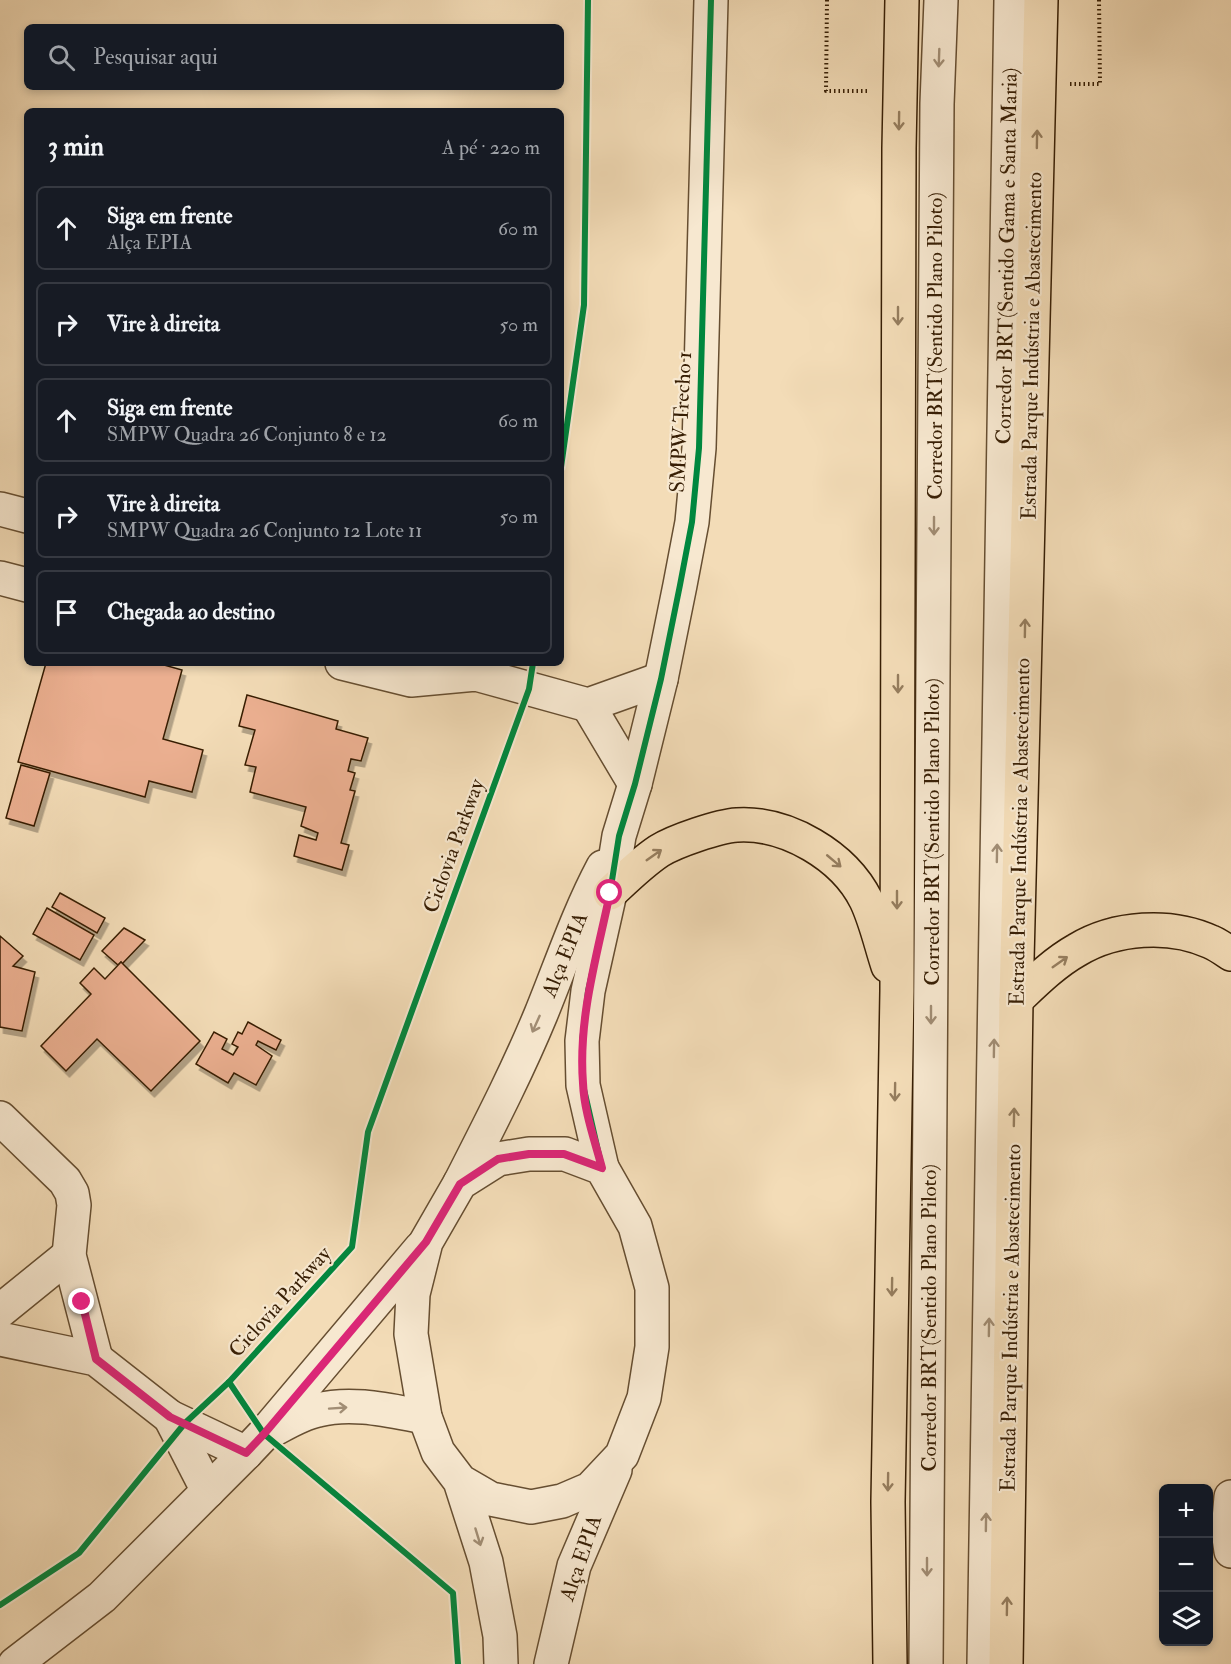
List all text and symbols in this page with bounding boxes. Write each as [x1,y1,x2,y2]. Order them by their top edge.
search box [24,24,564,90]
icon: search [45,41,78,74]
text: Pesquisar aqui [93,43,218,71]
one-way arrow [933,48,944,68]
street label: Corredor BRT(Sentido Gama e Santa Maria) [990,67,1024,445]
one-way arrow [894,111,905,131]
one-way arrow [1032,129,1043,149]
text: 3 min [48,131,104,163]
text: A pé · 220 m [442,135,540,160]
street label: Estrada Parque Indústria e Abastecimento [1015,172,1049,520]
street label: Corredor BRT(Sentido Plano Piloto) [922,192,949,500]
text: Siga em frente [107,202,232,230]
icon: ahead [50,212,83,245]
text: 60 m [498,216,538,241]
text: Alça EPIA [107,230,192,255]
one-way arrow [892,306,904,326]
icon: right [50,308,83,341]
text: Vire à direita [107,310,220,338]
text: 50 m [499,312,538,337]
street label: SMPW Trecho 1 [664,351,698,493]
text: Siga em frente [107,394,232,422]
icon: ahead [50,404,83,437]
text: 60 m [498,408,538,433]
text: SMPW Quadra 26 Conjunto 8 e 12 [107,422,387,447]
text: Vire à direita [107,490,220,518]
icon: right [50,500,83,533]
text: 50 m [499,504,538,529]
one-way arrow [928,516,940,536]
text: SMPW Quadra 26 Conjunto 12 Lote 11 [107,518,422,543]
icon: arrive [50,596,83,629]
text: Chegada ao destino [107,598,275,626]
one-way arrow [1019,618,1031,638]
street label: Estrada Parque Indústria e Abastecimento [1003,658,1037,1006]
one-way arrow [892,673,904,693]
street label: Corredor BRT(Sentido Plano Piloto) [919,678,946,986]
street label: Ciclovia Parkway [417,775,491,917]
one-way arrow [991,843,1003,863]
one-way arrow [646,849,662,861]
one-way arrow [826,855,842,868]
route start [596,879,622,905]
one-way arrow [891,889,903,909]
street label: Alça EPIA [535,909,594,1002]
one-way arrow [1051,956,1067,968]
one-way arrow [925,1005,937,1025]
one-way arrow [530,1015,542,1033]
one-way arrow [988,1038,1000,1058]
one-way arrow [889,1081,901,1101]
one-way arrow [1008,1107,1020,1127]
street label: Estrada Parque Indústria e Abastecimento [994,1144,1028,1492]
street label: Corredor BRT(Sentido Plano Piloto) [916,1164,943,1472]
street label: Ciclovia Parkway [223,1240,338,1363]
one-way arrow [886,1276,898,1296]
route end [68,1288,94,1314]
one-way arrow [983,1317,995,1337]
one-way arrow [328,1402,348,1413]
one-way arrow [882,1471,894,1491]
map controls [1159,1484,1213,1646]
button: + [1159,1484,1213,1538]
street label: Alça EPIA [553,1511,608,1606]
one-way arrow [980,1512,992,1532]
one-way arrow [473,1527,484,1546]
button: − [1159,1538,1213,1592]
one-way arrow [921,1557,933,1577]
button: layers [1159,1592,1213,1646]
one-way arrow [1001,1596,1012,1616]

